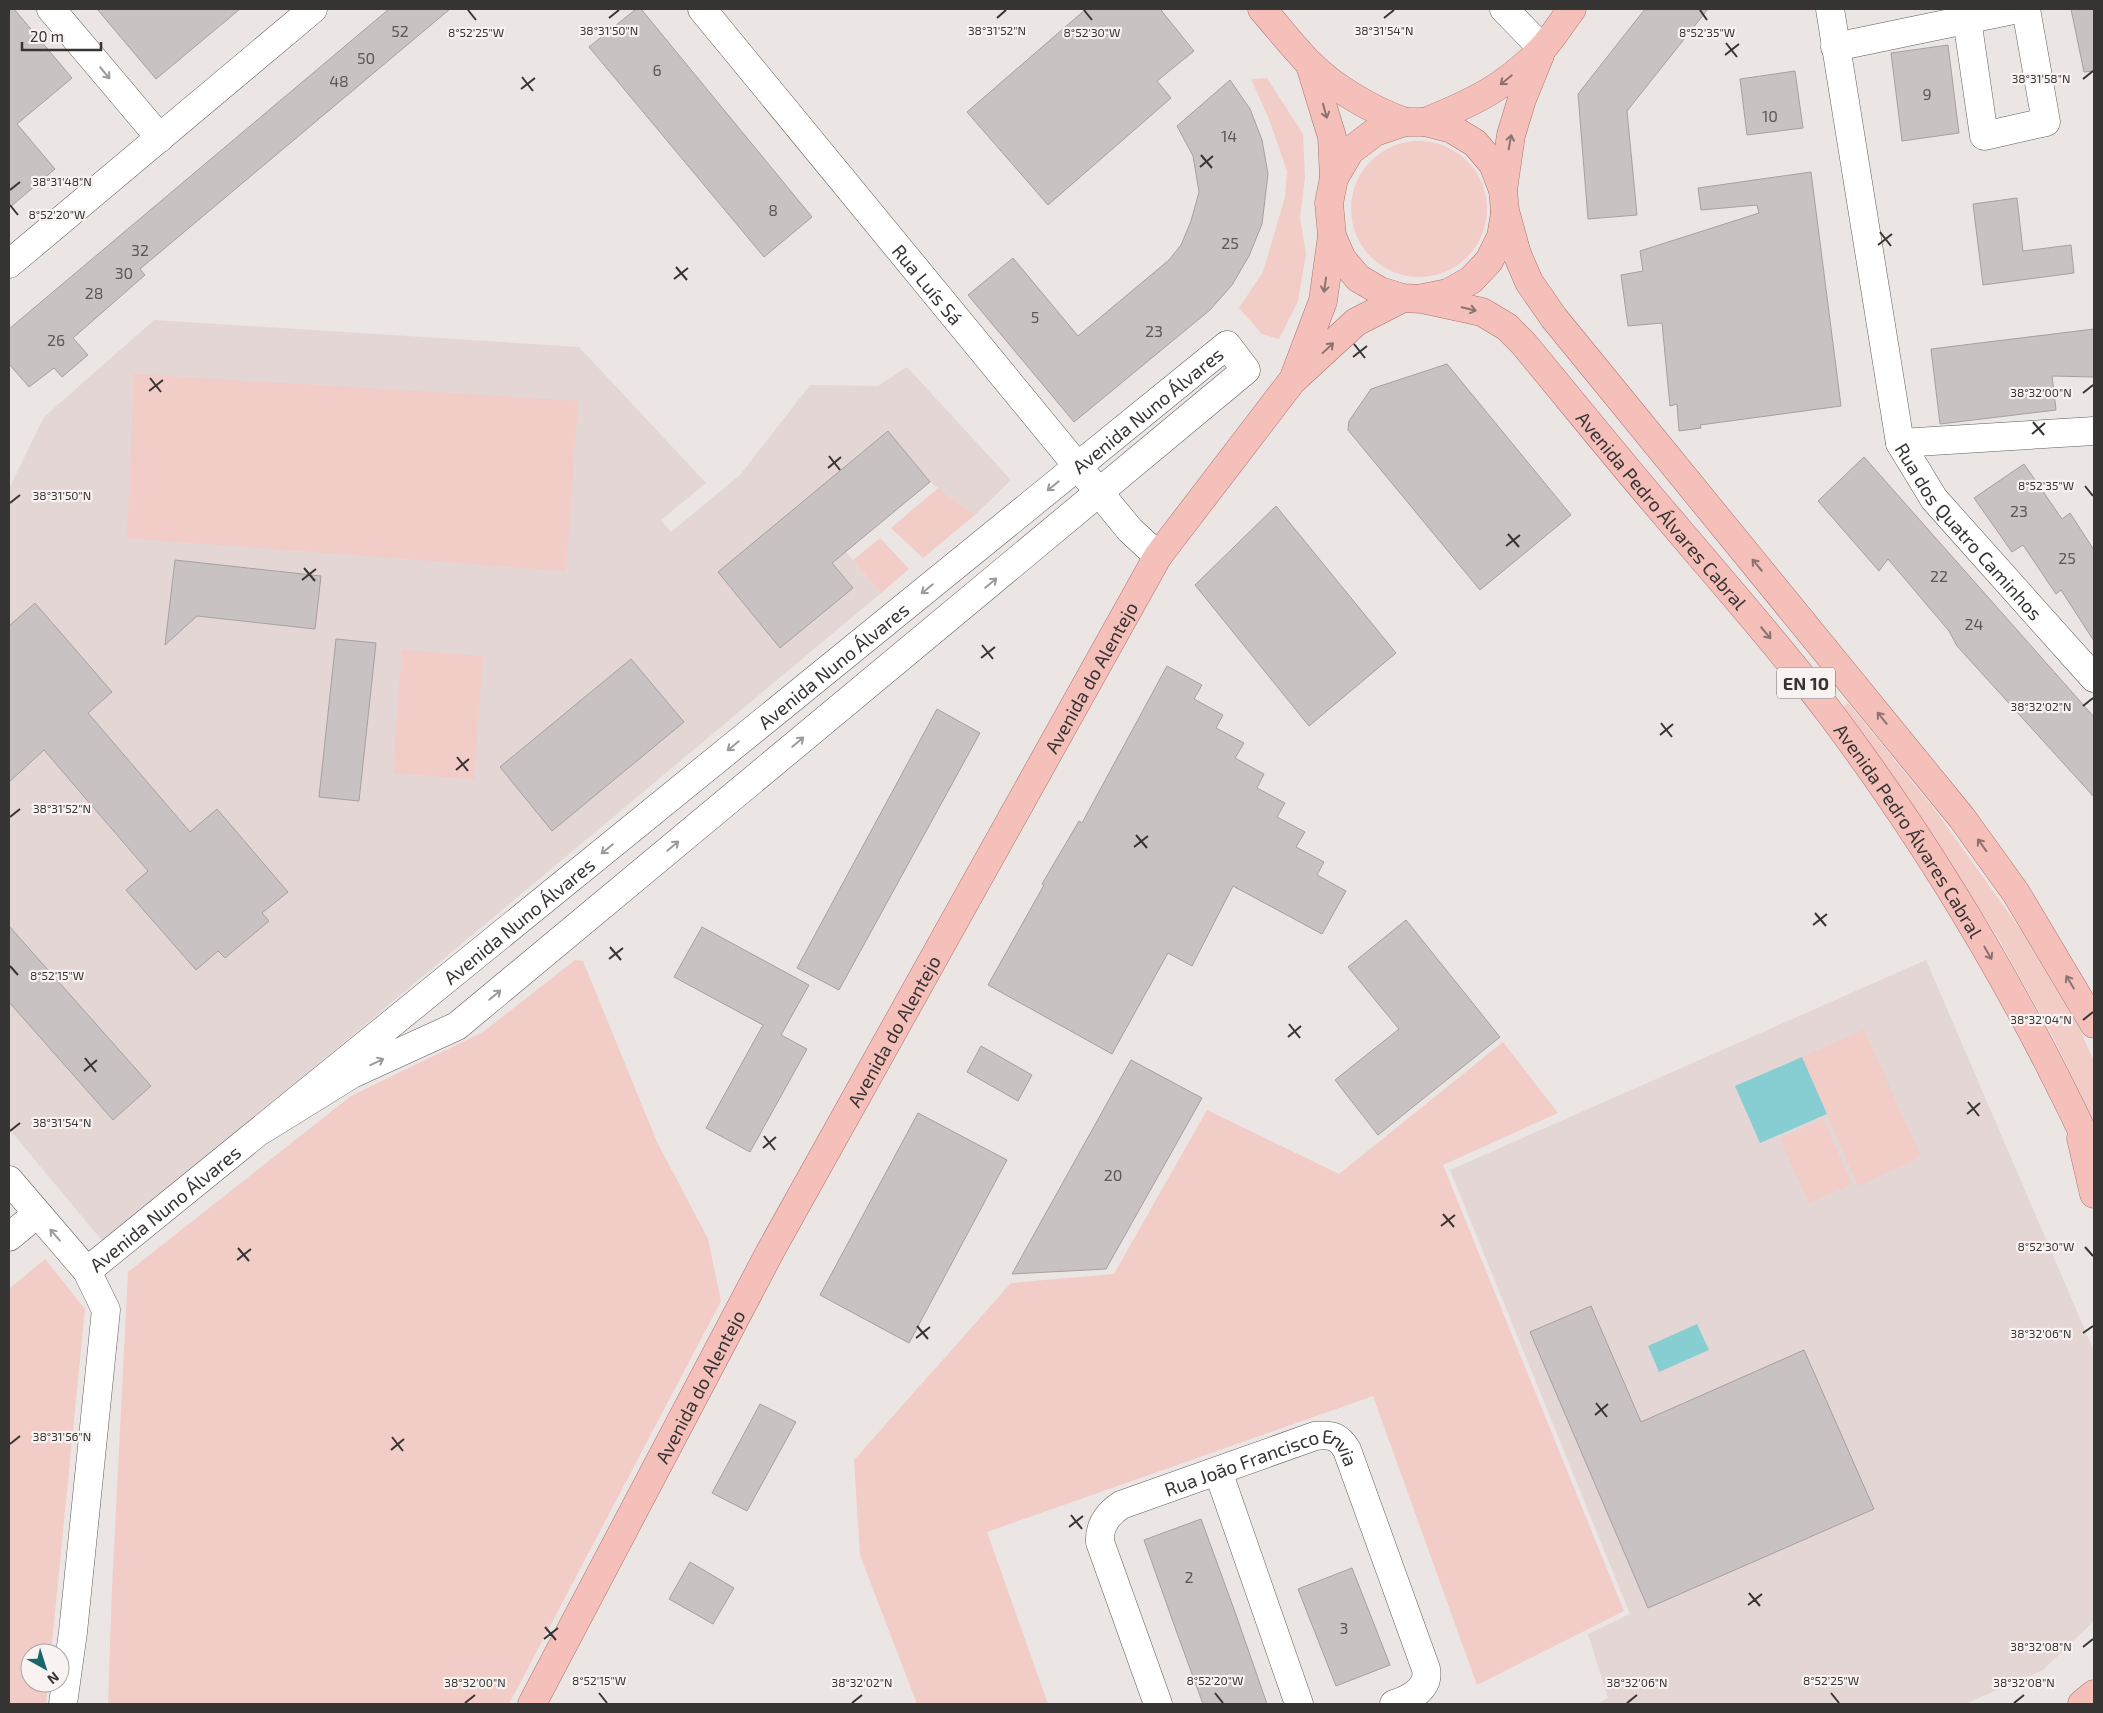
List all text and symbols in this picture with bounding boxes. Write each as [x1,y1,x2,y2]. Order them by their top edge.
scale bar [22,20,101,52]
house number: 52 [391,21,409,40]
text: 38°31'50"N [580,23,638,37]
text: 38°31'52"N [968,23,1026,37]
text: 38°31'54"N [1355,23,1413,37]
text: 8°52'25"W [448,25,504,39]
text: 8°52'30"W [1064,25,1120,39]
text: 8°52'35"W [1679,25,1735,39]
text: 20 m [30,27,64,45]
house number: 50 [357,48,375,67]
house number: 6 [652,60,662,79]
one-way arrow [99,66,111,79]
house number: 48 [329,71,349,90]
text: 38°31'58"N [2012,71,2070,85]
one-way arrow [1499,75,1512,86]
house number: 9 [1922,84,1932,103]
one-way arrow [1320,103,1330,119]
house number: 10 [1762,106,1778,125]
house number: 14 [1221,126,1237,145]
one-way arrow [1506,134,1516,150]
text: 38°31'48"N [32,174,92,188]
house number: 8 [768,200,778,219]
text: 8°52'20"W [29,207,85,221]
house number: 25 [1221,233,1239,252]
street label: Rua Luís Sá [888,239,968,329]
house number: 32 [131,240,149,259]
house number: 30 [115,263,133,282]
one-way arrow [1320,276,1330,292]
house number: 28 [85,283,103,302]
one-way arrow [1461,305,1477,315]
house number: 5 [1031,307,1039,326]
house number: 23 [1145,321,1163,340]
house number: 26 [47,330,65,349]
street label: Avenida Nuno Álvares [1067,342,1227,478]
one-way arrow [1322,342,1334,354]
text: 38°32'00"N [2010,385,2072,399]
street label: Avenida Pedro Álvares Cabral [1572,406,1752,614]
street label: Rua dos Quatro Caminhos [1891,438,2048,624]
text: 8°52'35"W [2018,478,2074,492]
one-way arrow [1047,480,1060,491]
text: 38°31'50"N [33,488,91,502]
house number: 23 [2010,501,2028,520]
house number: 25 [2058,548,2076,567]
one-way arrow [1751,559,1762,572]
house number: 22 [1930,566,1948,585]
one-way arrow [984,577,997,588]
one-way arrow [921,583,934,594]
street label: Avenida Nuno Álvares [753,597,913,733]
street label: Avenida do Alentejo [1039,597,1142,757]
house number: 24 [1965,614,1984,633]
one-way arrow [1760,626,1771,639]
road number: EN 10 [1777,668,1835,698]
text: 38°32'02"N [2011,699,2071,713]
one-way arrow [1876,711,1887,724]
street label: Avenida Pedro Álvares Cabral [1830,719,1988,942]
one-way arrow [792,737,805,748]
one-way arrow [727,741,740,752]
text: 38°31'52"N [33,801,91,815]
one-way arrow [1977,838,1987,852]
one-way arrow [667,840,680,852]
one-way arrow [601,843,614,854]
street label: Avenida Nuno Álvares [439,852,599,989]
one-way arrow [1983,945,1993,959]
street label: Avenida do Alentejo [842,951,945,1111]
text: 8°52'15"W [30,968,84,982]
one-way arrow [2065,975,2075,989]
one-way arrow [488,989,501,1000]
text: 38°32'04"N [2010,1012,2072,1026]
one-way arrow [369,1057,384,1067]
text: 38°31'54"N [33,1115,91,1129]
street label: Avenida Nuno Álvares [85,1140,245,1276]
house number: 20 [1104,1165,1122,1184]
one-way arrow [49,1228,61,1241]
text: 8°52'30"W [2018,1239,2074,1253]
street label: Avenida do Alentejo [649,1306,749,1467]
text: 38°32'06"N [2010,1326,2072,1340]
street label: Rua João Francisco Envia [1161,1424,1363,1500]
text: 38°31'56"N [33,1429,91,1443]
house number: 2 [1185,1567,1194,1586]
house number: 3 [1340,1618,1348,1637]
text: 38°32'08"N [2010,1639,2072,1653]
north arrow [20,1643,70,1693]
text: N [44,1669,63,1688]
text: 8°52'15"W [572,1673,626,1687]
text: 8°52'20"W [1187,1673,1243,1687]
text: 8°52'25"W [1803,1673,1859,1687]
text: 38°32'00"N [444,1675,506,1689]
text: 38°32'02"N [832,1675,892,1689]
text: 38°32'06"N [1606,1675,1668,1689]
text: 38°32'08"N [1993,1675,2055,1689]

